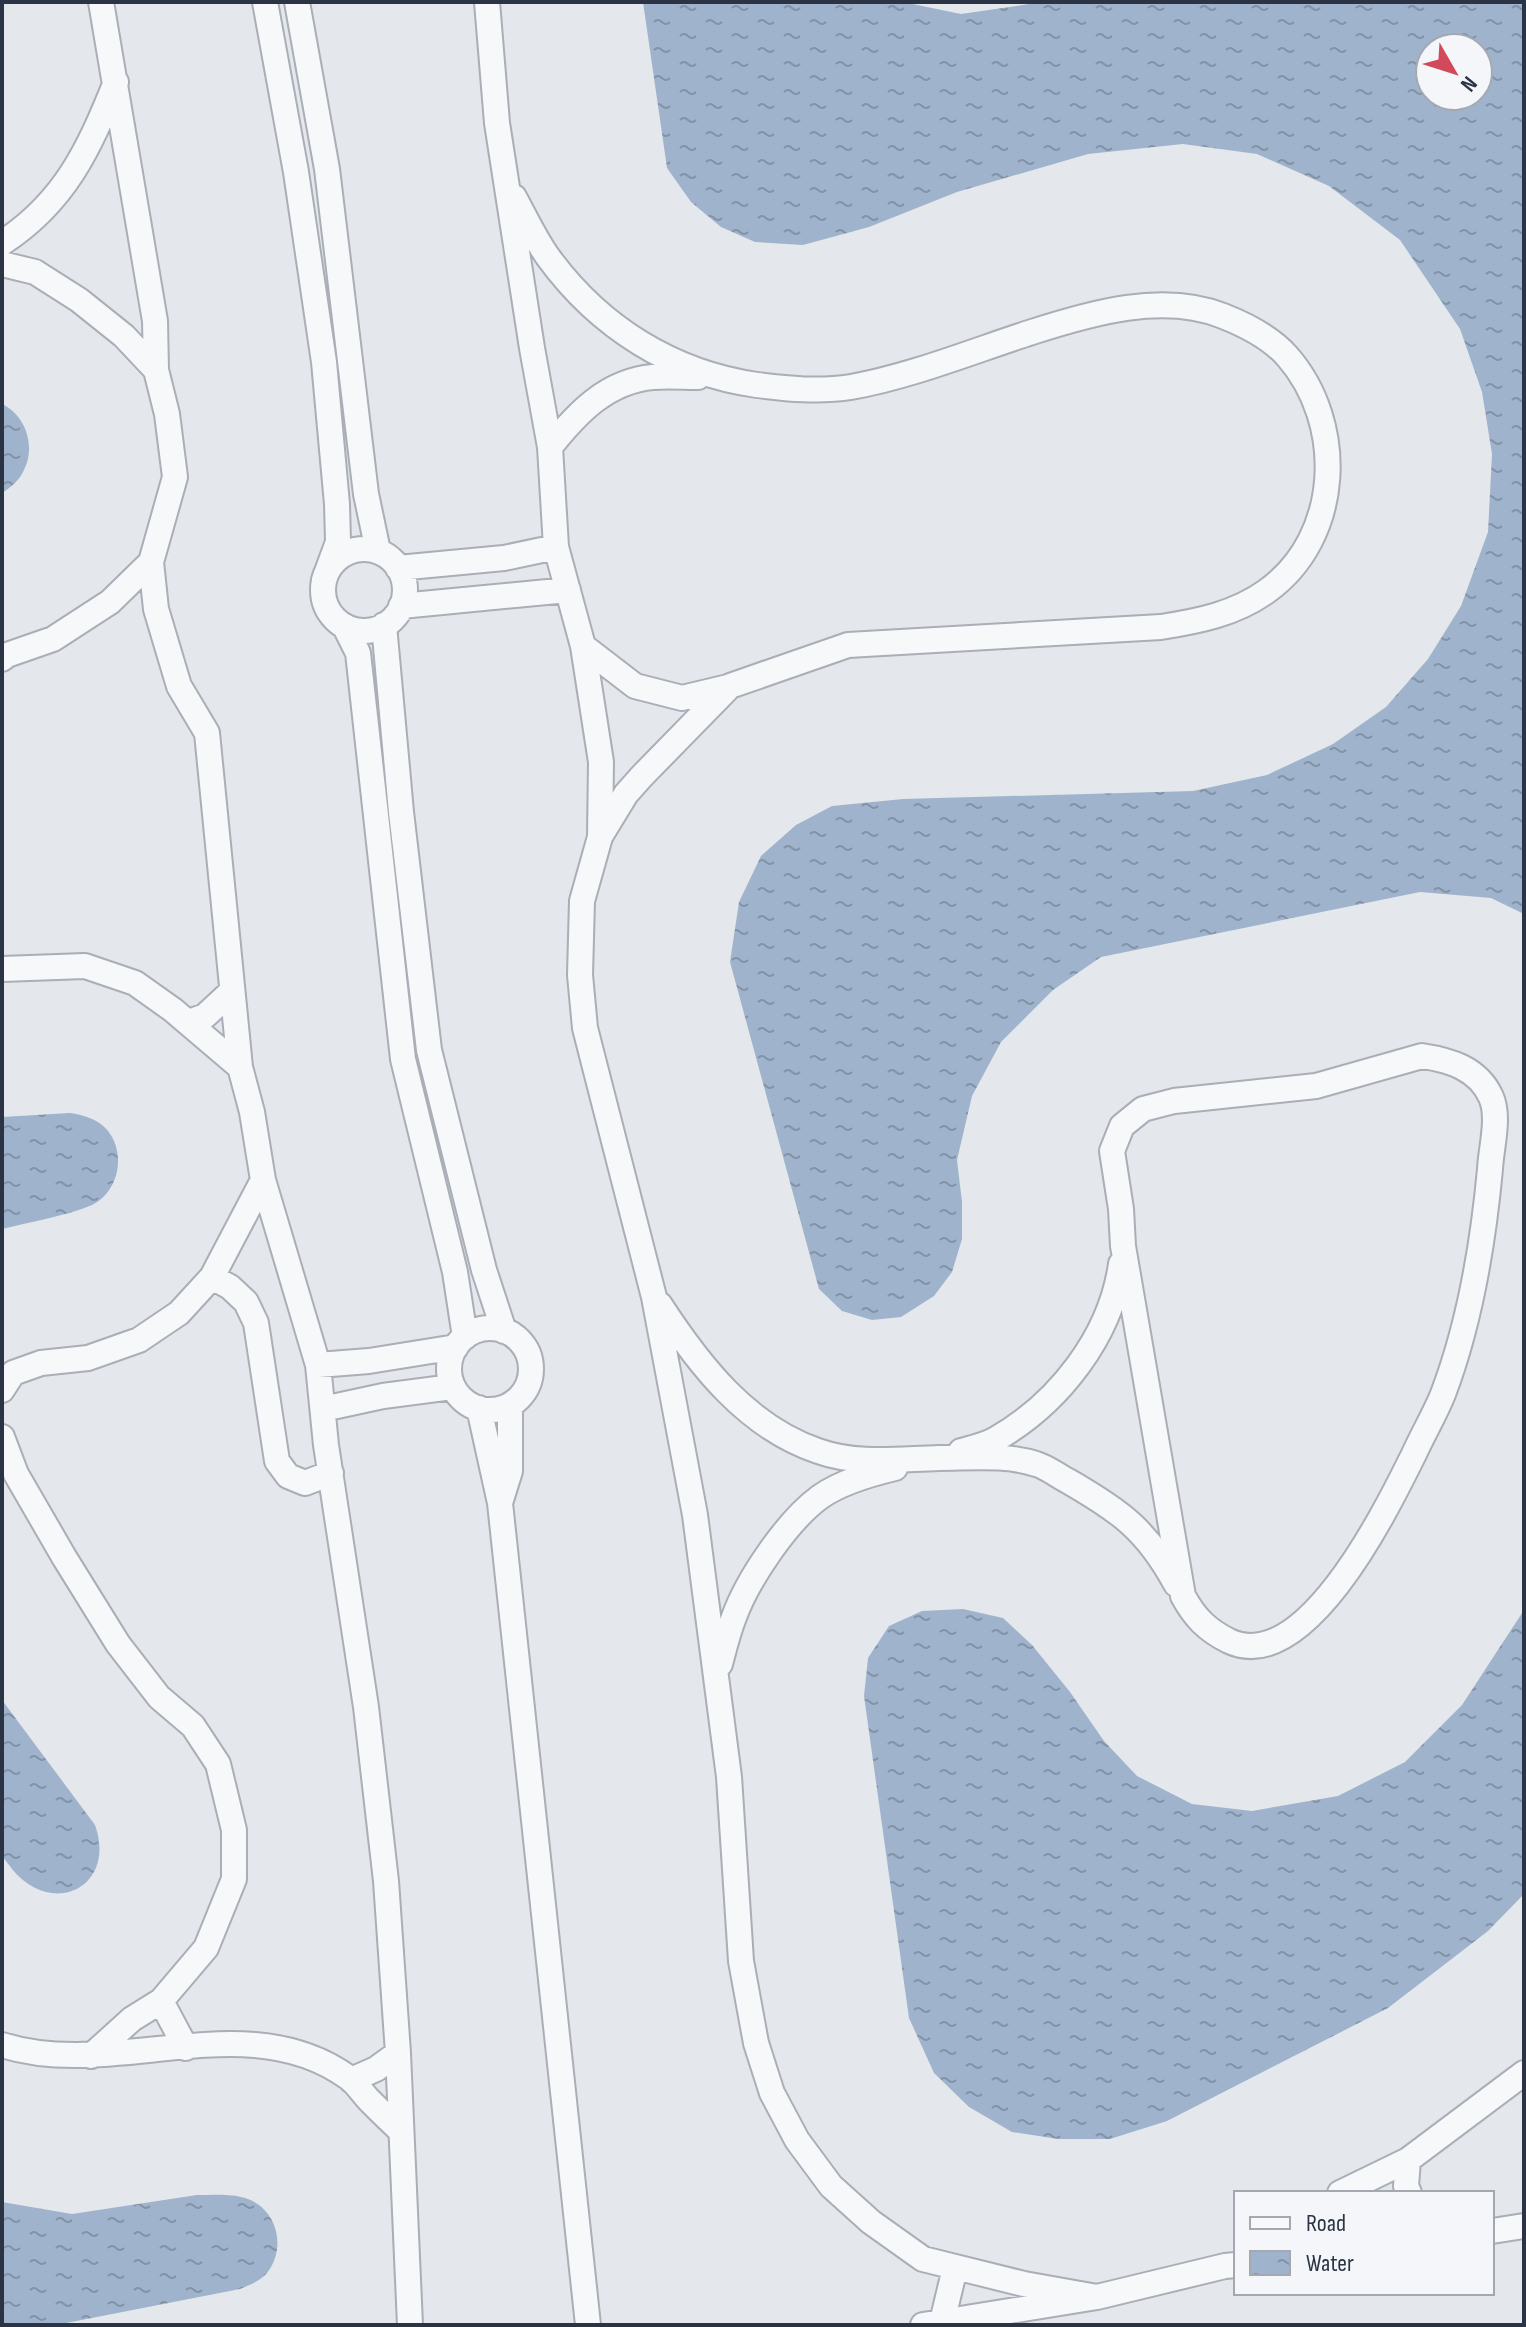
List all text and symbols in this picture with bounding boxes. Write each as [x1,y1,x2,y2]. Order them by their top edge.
north arrow [1414,32,1494,112]
text: N [1454,71,1483,97]
legend [1234,2191,1494,2295]
text: Road [1306,2209,1346,2238]
text: Water [1306,2249,1354,2278]

